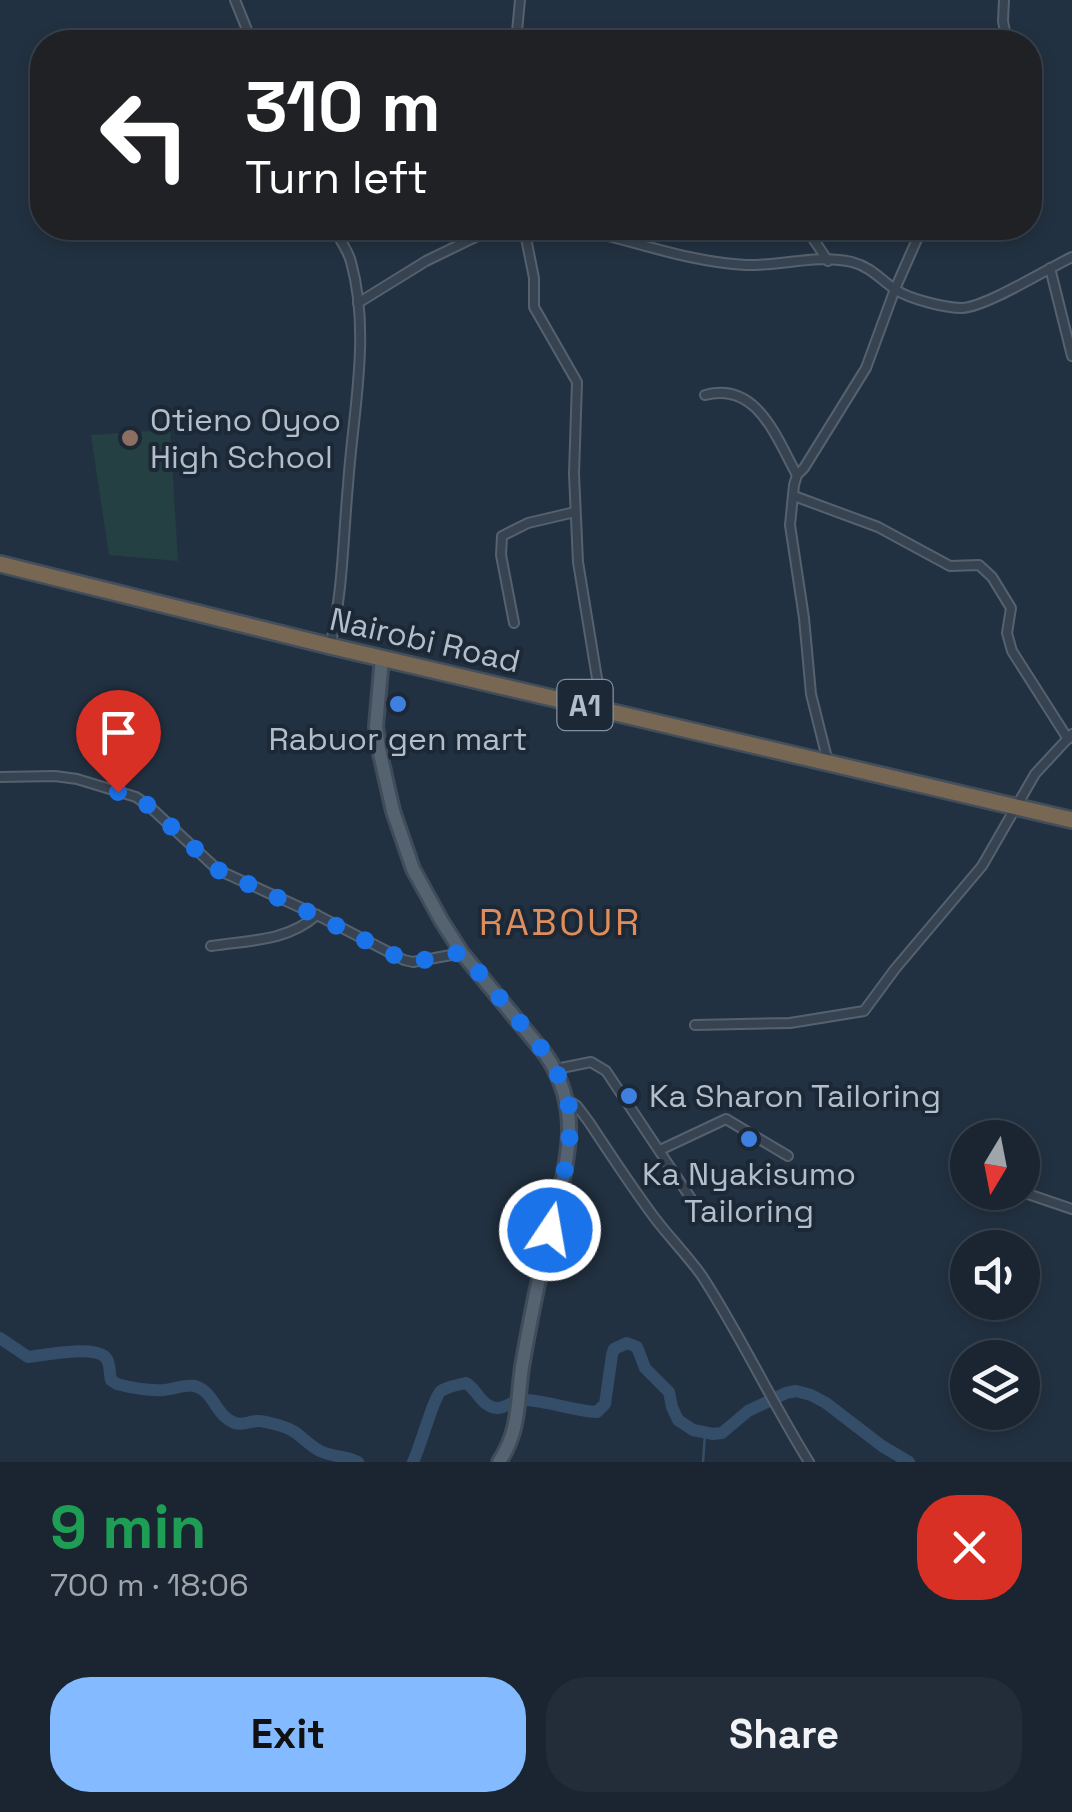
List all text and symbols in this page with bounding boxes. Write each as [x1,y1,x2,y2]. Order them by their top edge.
text: 310 m [245,62,441,151]
icon: left [80,70,210,200]
text: Turn left [245,149,428,206]
place label: Otieno Oyoo High School [150,400,341,477]
marker: Otieno Oyoo High School [119,427,141,449]
street label: Nairobi Road [326,599,524,681]
road number: A1 [558,680,612,730]
pin [76,690,161,793]
marker: Rabuor gen mart [387,693,409,715]
icon: arrive [91,705,146,760]
place label: Rabuor gen mart [269,719,527,759]
district label: RABOUR [479,898,641,946]
place label: Ka Sharon Tailoring [649,1076,941,1116]
marker: Ka Sharon Tailoring [618,1085,640,1107]
north arrow [950,1120,1040,1210]
map controls [950,1120,1040,1430]
marker: Ka Nyakisumo Tailoring [738,1128,760,1150]
place label: Ka Nyakisumo Tailoring [642,1154,856,1231]
position arrow [498,1178,602,1282]
button: sound [950,1230,1040,1320]
button: layers [950,1340,1040,1430]
text: 9 min [50,1489,206,1566]
button: close [917,1495,1022,1600]
text: 700 m · 18:06 [50,1565,249,1605]
button: Exit [50,1677,526,1792]
button: Share [546,1677,1022,1792]

